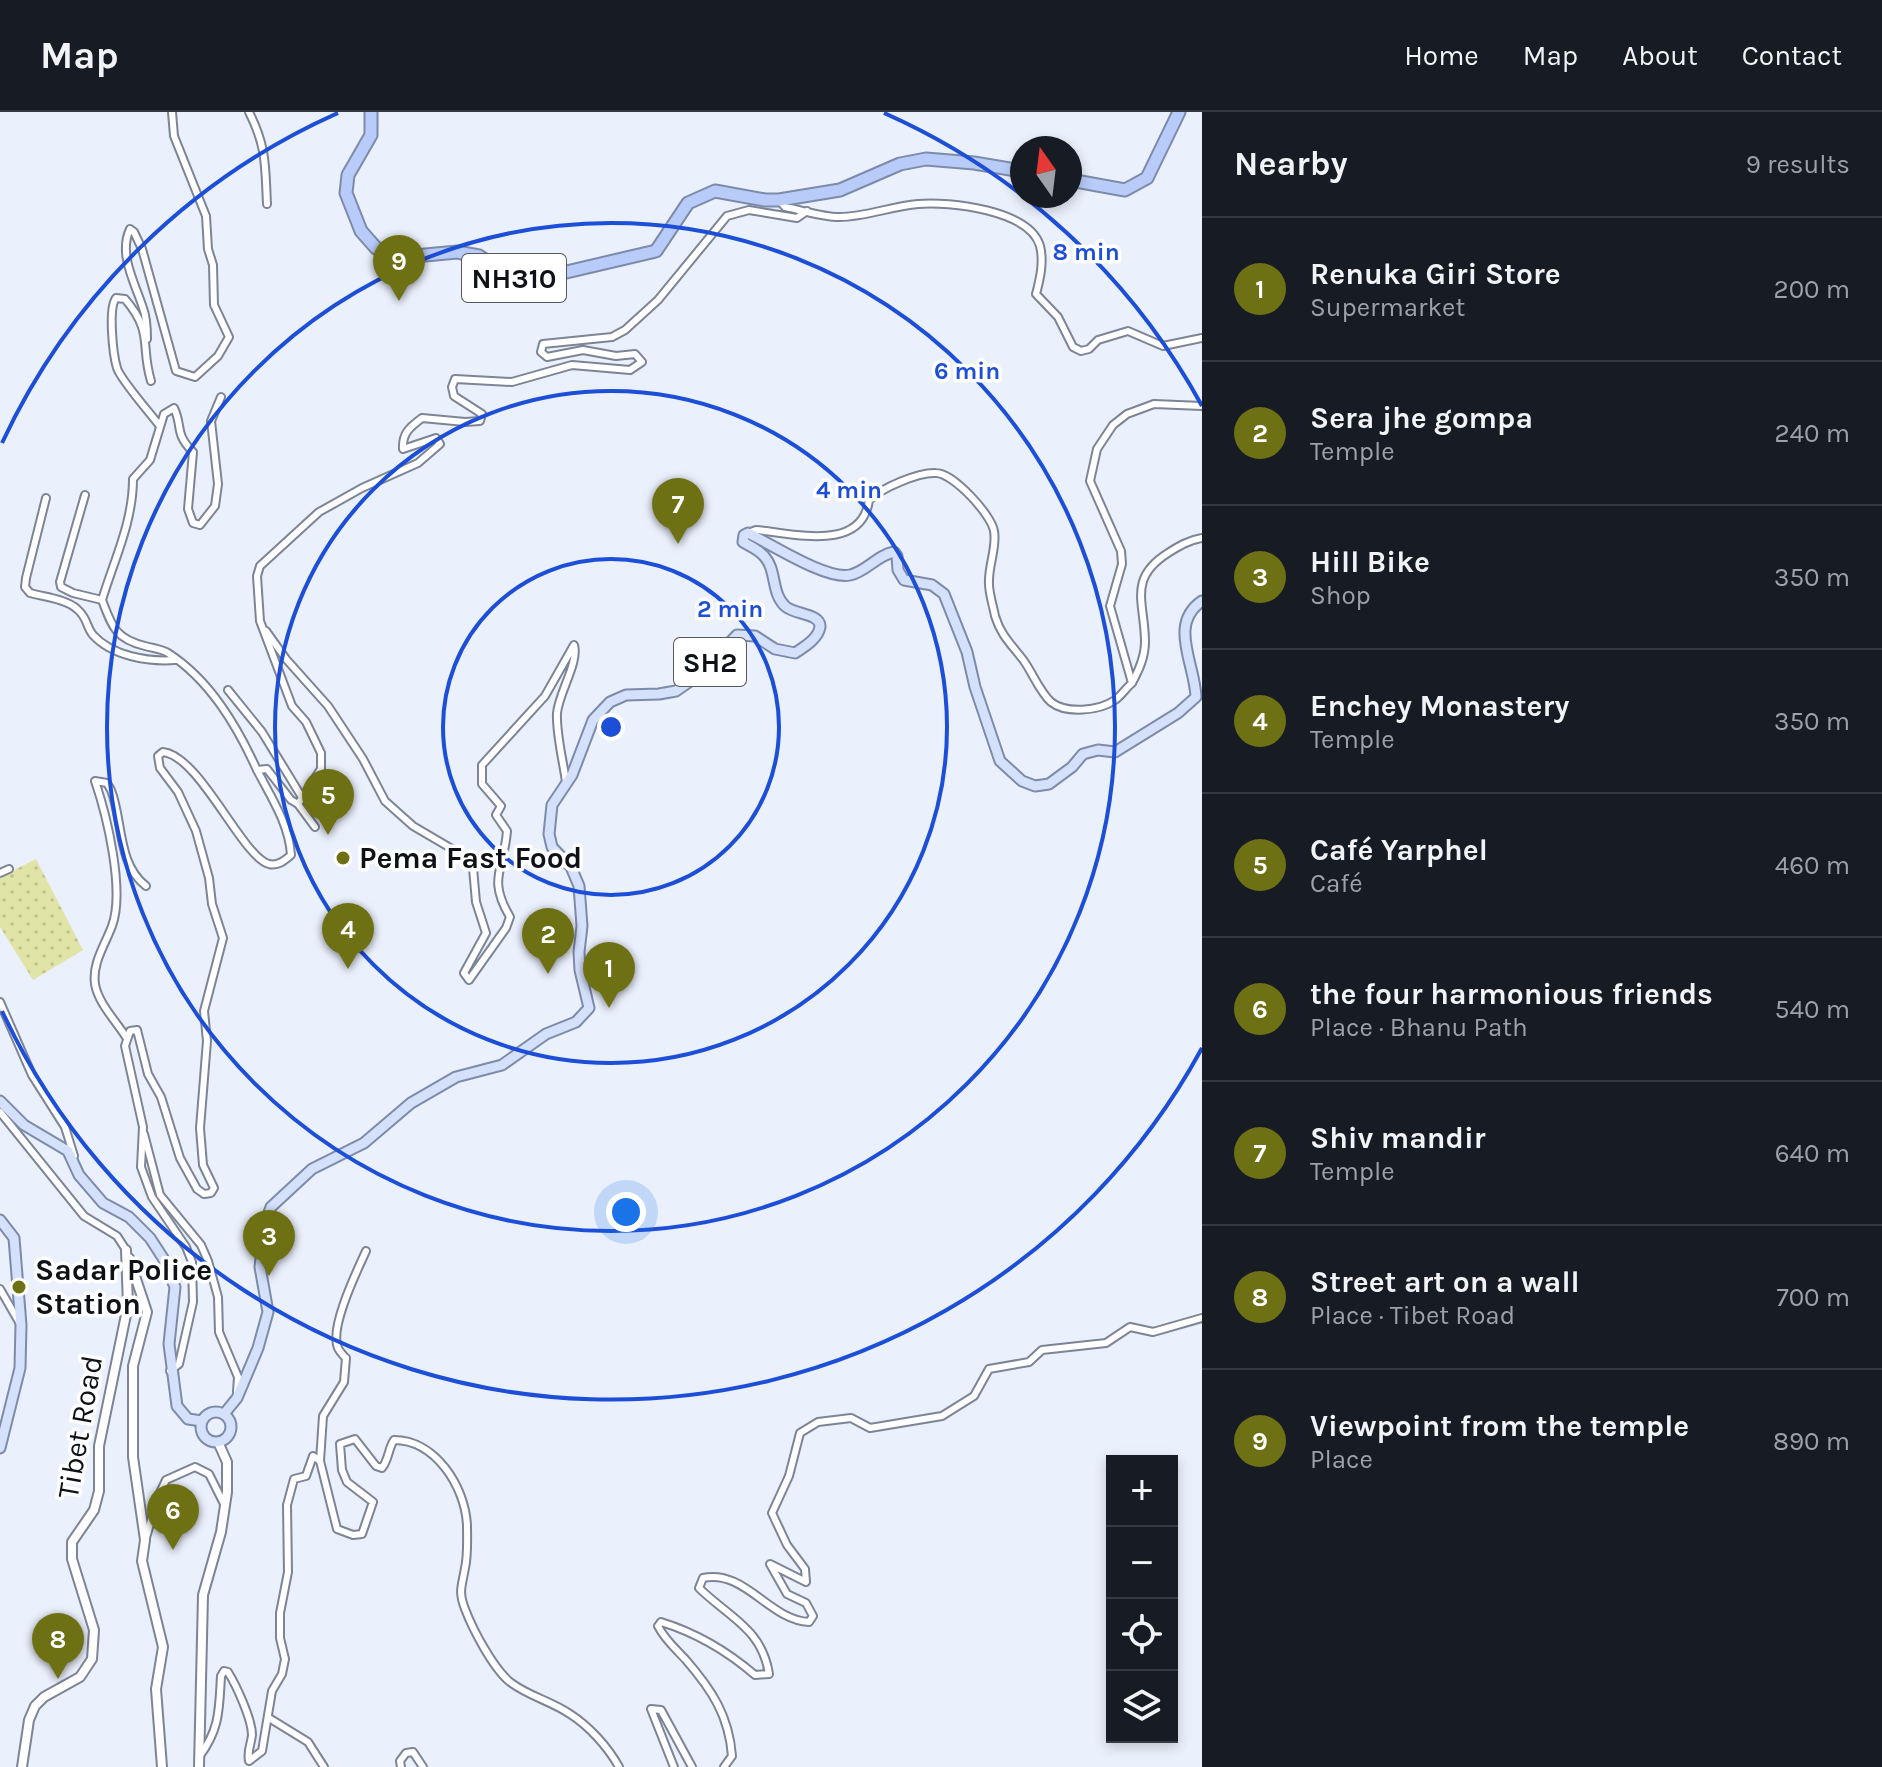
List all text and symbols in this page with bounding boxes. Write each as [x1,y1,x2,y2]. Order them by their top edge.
text: Map [40,33,119,78]
text: Home [1404,39,1479,72]
text: Map [1523,39,1578,72]
text: About [1622,39,1698,72]
text: Contact [1742,39,1842,72]
north arrow [1010,136,1082,208]
text: Nearby [1234,144,1348,184]
text: 9 results [1746,149,1850,180]
pin: 9 [373,235,425,301]
text: 8 min [1052,238,1120,266]
road number: NH310 [462,254,566,302]
text: Renuka Giri Store [1310,256,1561,292]
text: 1 [1255,274,1265,305]
text: 200 m [1774,274,1850,305]
text: Supermarket [1310,292,1465,323]
text: 6 min [934,357,1000,385]
text: Sera jhe gompa [1310,400,1533,436]
text: 2 [1252,418,1268,449]
text: 240 m [1774,418,1850,449]
text: Temple [1310,436,1395,467]
text: 4 min [816,476,882,504]
pin: 7 [652,478,704,544]
text: Hill Bike [1310,544,1430,580]
text: 3 [1252,562,1268,593]
text: 350 m [1774,562,1850,593]
text: Shop [1310,580,1371,611]
text: 2 min [697,595,763,623]
road number: SH2 [674,638,746,686]
text: Enchey Monastery [1310,688,1569,724]
text: 4 [1252,706,1268,737]
text: 350 m [1774,706,1850,737]
centre of rings [597,713,625,741]
text: Temple [1310,724,1395,755]
pin: 5 [302,769,354,835]
text: Café Yarphel [1310,832,1488,868]
place label: Pema Fast Food [359,840,582,876]
marker: Pema Fast Food [334,849,352,867]
text: 5 [1252,850,1268,881]
text: 460 m [1775,850,1850,881]
text: Café [1310,868,1363,899]
pin: 4 [322,903,374,969]
pin: 2 [522,908,574,974]
pin: 1 [583,942,635,1008]
text: the four harmonious friends [1310,976,1713,1012]
text: 6 [1252,994,1268,1025]
text: 540 m [1775,994,1850,1025]
text: Place · Bhanu Path [1310,1012,1528,1043]
text: Shiv mandir [1310,1120,1486,1156]
text: 7 [1254,1138,1266,1169]
text: 640 m [1775,1138,1850,1169]
text: Temple [1310,1156,1395,1187]
your location [606,1192,646,1232]
pin: 3 [243,1210,295,1276]
place label: Sadar Police Station [35,1252,212,1322]
text: Street art on a wall [1310,1264,1580,1300]
marker: Sadar Police Station [10,1278,28,1296]
text: 8 [1252,1282,1268,1313]
text: 700 m [1776,1282,1850,1313]
text: Place · Tibet Road [1310,1300,1515,1331]
street label: Tibet Road [50,1353,110,1501]
text: Viewpoint from the temple [1310,1408,1689,1444]
text: 9 [1252,1426,1268,1457]
text: 890 m [1773,1426,1850,1457]
text: Place [1310,1444,1373,1475]
map controls [1106,1455,1178,1743]
button: + [1106,1455,1178,1527]
pin: 6 [147,1484,199,1550]
button: − [1106,1527,1178,1599]
button: locate [1106,1599,1178,1671]
pin: 8 [32,1613,84,1679]
button: layers [1106,1671,1178,1743]

